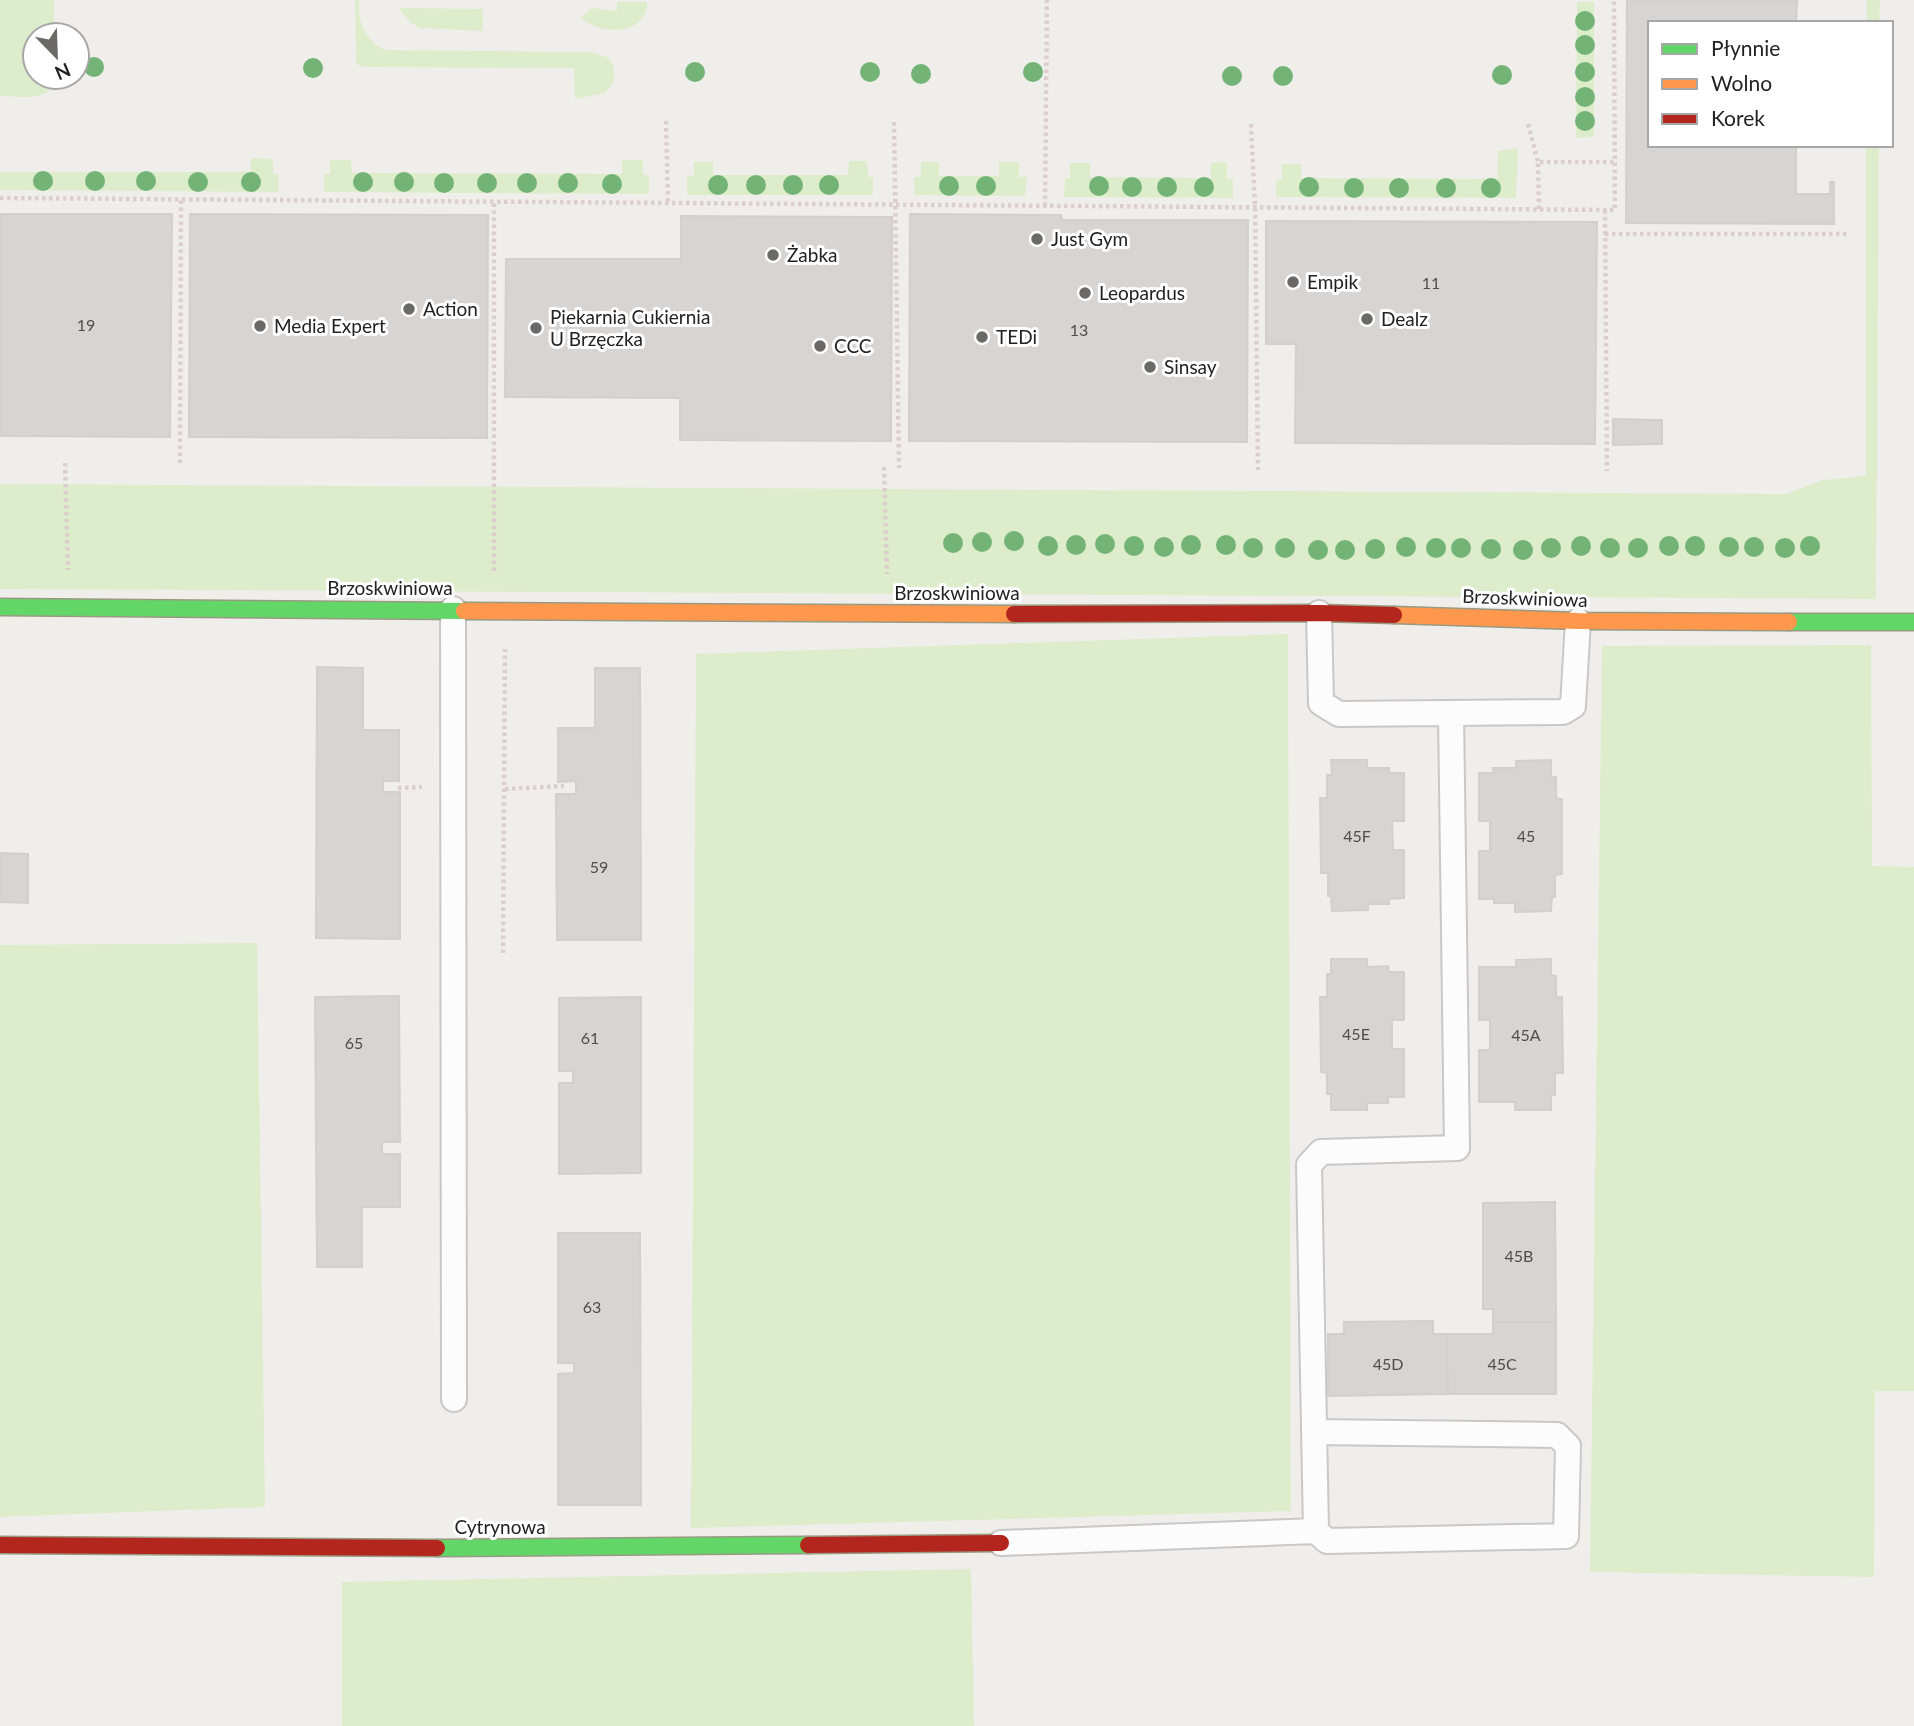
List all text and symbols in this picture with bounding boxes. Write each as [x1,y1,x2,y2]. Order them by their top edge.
north arrow [21,21,91,91]
legend [1648,21,1893,147]
text: Płynnie [1711,35,1780,60]
text: N [52,59,74,86]
text: Wolno [1711,70,1772,95]
text: Korek [1711,105,1765,130]
place label: Just Gym [1051,227,1128,250]
marker: Just Gym [1029,231,1045,247]
place label: Żabka [787,243,838,266]
marker: Żabka [765,247,781,263]
place label: Empik [1307,270,1359,293]
house number: 11 [1422,273,1440,292]
marker: Empik [1285,274,1301,290]
place label: Leopardus [1099,281,1185,304]
marker: Leopardus [1077,285,1093,301]
place label: Action [423,297,478,320]
marker: Action [401,301,417,317]
place label: Piekarnia Cukiernia U Brzęczka [550,305,710,350]
place label: Dealz [1381,307,1428,330]
marker: Dealz [1359,311,1375,327]
place label: Media Expert [274,314,386,337]
house number: 19 [77,315,95,334]
marker: Media Expert [252,318,268,334]
marker: Piekarnia Cukiernia U Brzęczka [528,320,544,336]
house number: 13 [1070,320,1088,339]
place label: TEDi [996,325,1037,348]
marker: TEDi [974,329,990,345]
place label: CCC [834,334,872,357]
marker: CCC [812,338,828,354]
place label: Sinsay [1164,355,1217,378]
marker: Sinsay [1142,359,1158,375]
street label: Brzoskwiniowa [327,576,453,599]
street label: Brzoskwiniowa [894,581,1020,604]
street label: Brzoskwiniowa [1462,584,1588,611]
house number: 45F [1343,826,1371,845]
house number: 45 [1517,826,1535,845]
house number: 59 [590,857,608,876]
house number: 45E [1342,1024,1370,1043]
house number: 45A [1511,1025,1541,1044]
house number: 61 [581,1028,599,1047]
house number: 65 [345,1033,363,1052]
house number: 45B [1505,1246,1533,1265]
house number: 63 [583,1297,601,1316]
house number: 45D [1373,1354,1403,1373]
house number: 45C [1487,1354,1517,1373]
street label: Cytrynowa [454,1515,546,1538]

